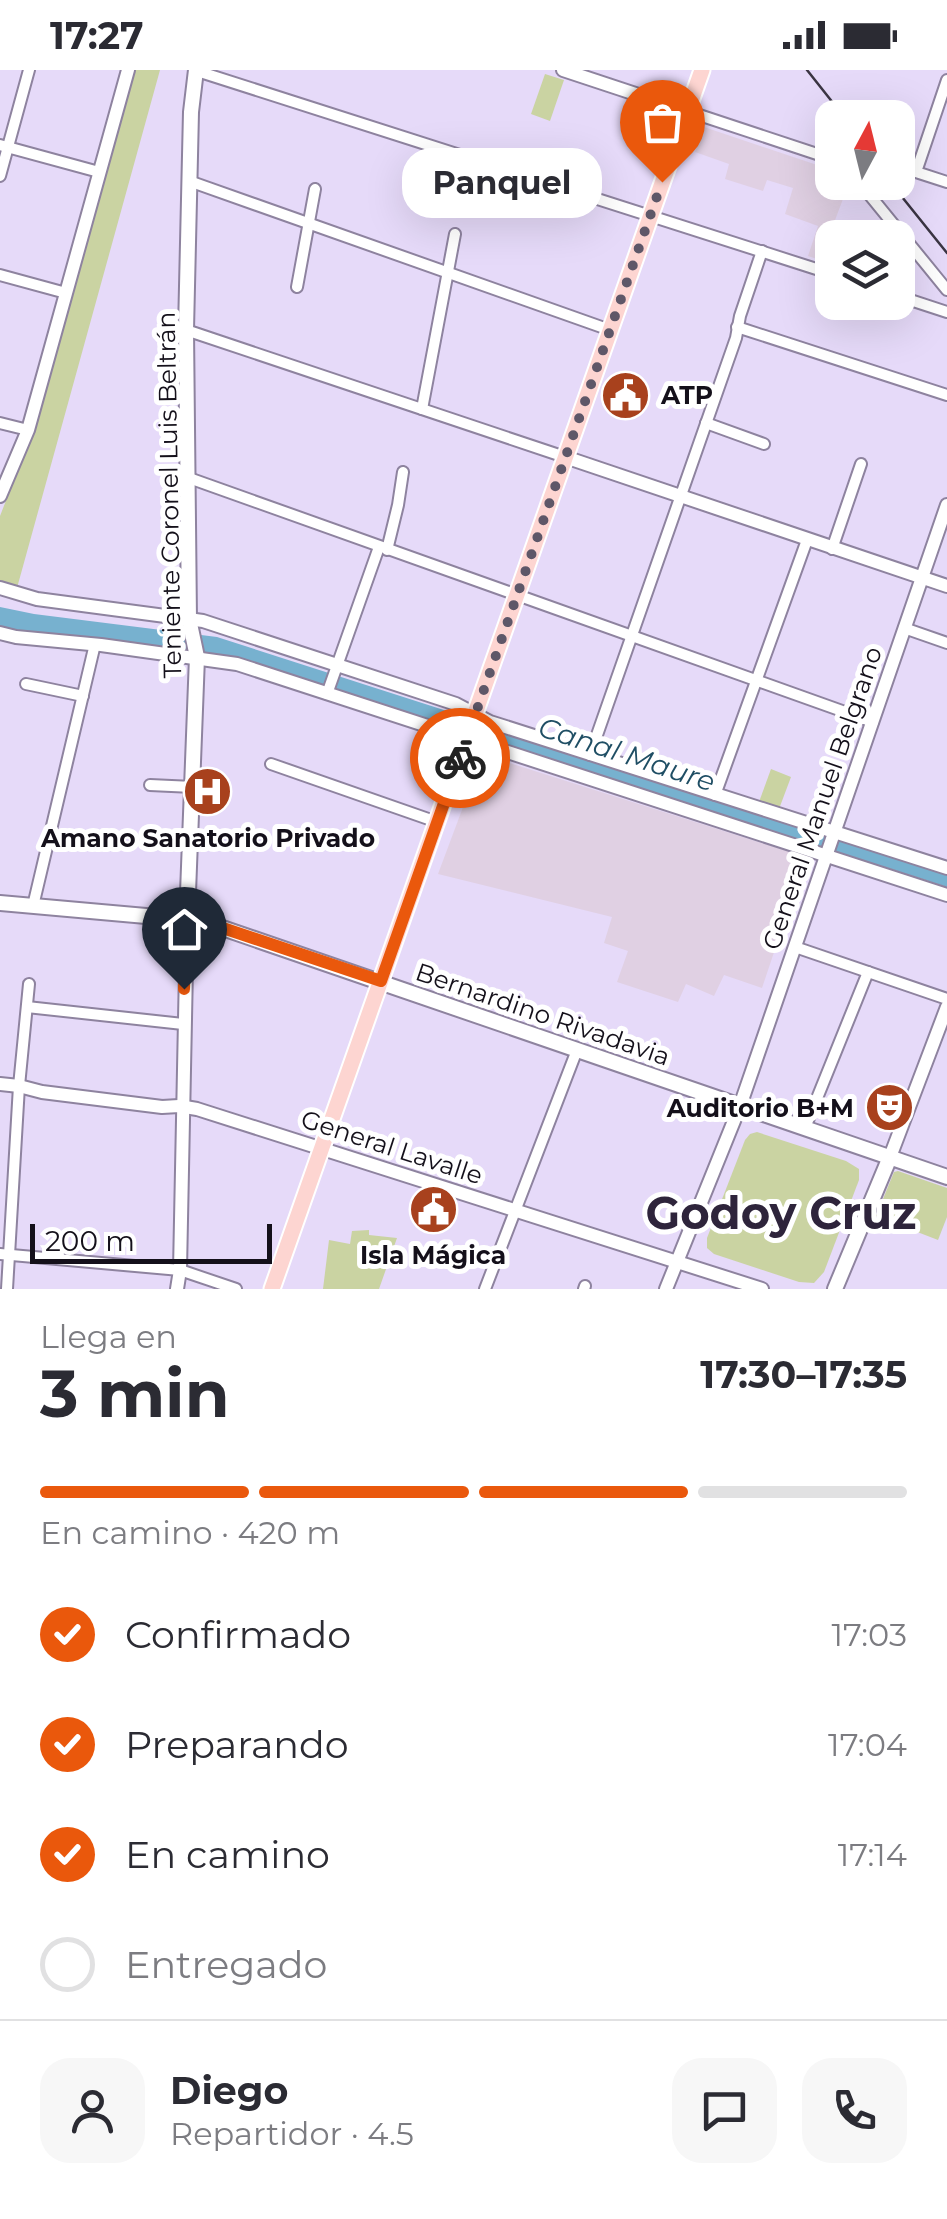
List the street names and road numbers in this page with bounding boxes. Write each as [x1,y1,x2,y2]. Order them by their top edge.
street label: Teniente Coronel Luis Beltrán [151,311,187,679]
street label: General Manuel Belgrano [756,643,888,953]
street label: Bernardino Rivadavia [412,956,674,1072]
street label: General Lavalle [297,1104,487,1190]

